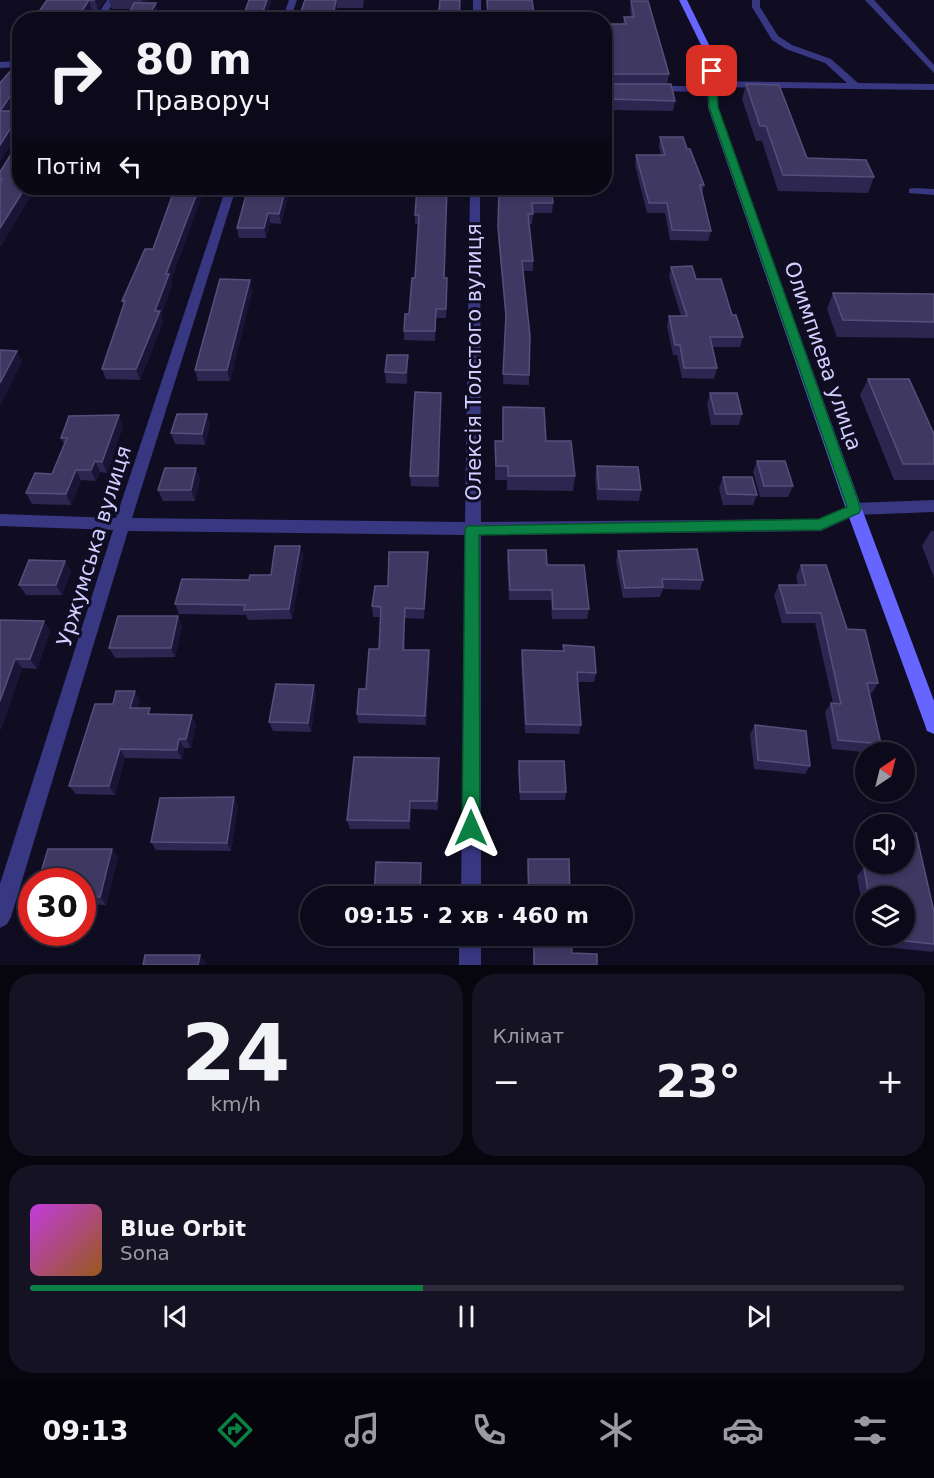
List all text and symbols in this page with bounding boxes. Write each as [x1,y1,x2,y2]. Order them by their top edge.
text: 80 m [135,35,252,84]
icon: right [36,36,114,114]
pin [686,45,737,96]
icon: arrive [695,54,728,87]
text: Праворуч [135,85,271,116]
icon: left [114,150,147,183]
text: Потім [36,154,102,179]
street label: Олексія Толстого вулиця [462,223,486,501]
street label: Олимпиева улица [779,258,867,454]
street label: Уржумська вулиця [52,443,136,649]
north arrow [855,742,915,802]
map controls [855,742,915,946]
position arrow [439,796,503,860]
button: sound [855,814,915,874]
speed limit sign: 30 [18,868,96,946]
button: layers [855,886,915,946]
text: 09:15 · 2 хв · 460 m [344,903,589,928]
text: 24 [181,1008,290,1098]
text: Клімат [493,1024,564,1048]
text: 23° [656,1055,741,1108]
text: − [493,1062,520,1101]
text: + [876,1062,904,1101]
text: km/h [211,1092,261,1116]
text: Blue Orbit [120,1216,246,1241]
text: Sona [120,1241,170,1265]
icon: previous [159,1300,192,1333]
icon: pause [450,1300,483,1333]
icon: next [742,1300,775,1333]
icon: directions [214,1409,256,1451]
icon: music [341,1409,383,1451]
icon: phone [468,1409,510,1451]
icon: climate [595,1409,637,1451]
icon: car [722,1409,764,1451]
icon: filters [849,1409,891,1451]
text: 09:13 [43,1415,129,1446]

